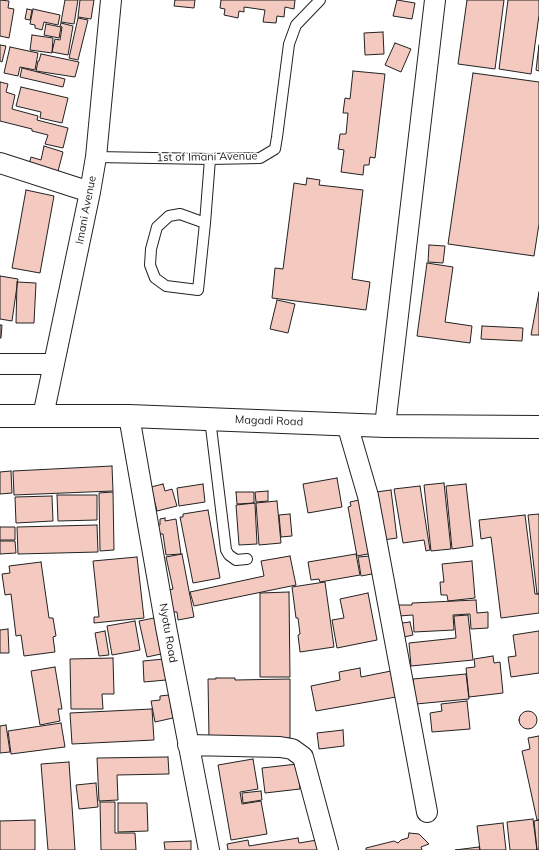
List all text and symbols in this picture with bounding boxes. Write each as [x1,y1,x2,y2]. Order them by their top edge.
street label: 1st of Imani Avenue [156,150,258,164]
street label: Imani Avenue [73,175,99,245]
street label: Magadi Road [235,413,303,429]
street label: Nyotu Road [156,602,180,664]

